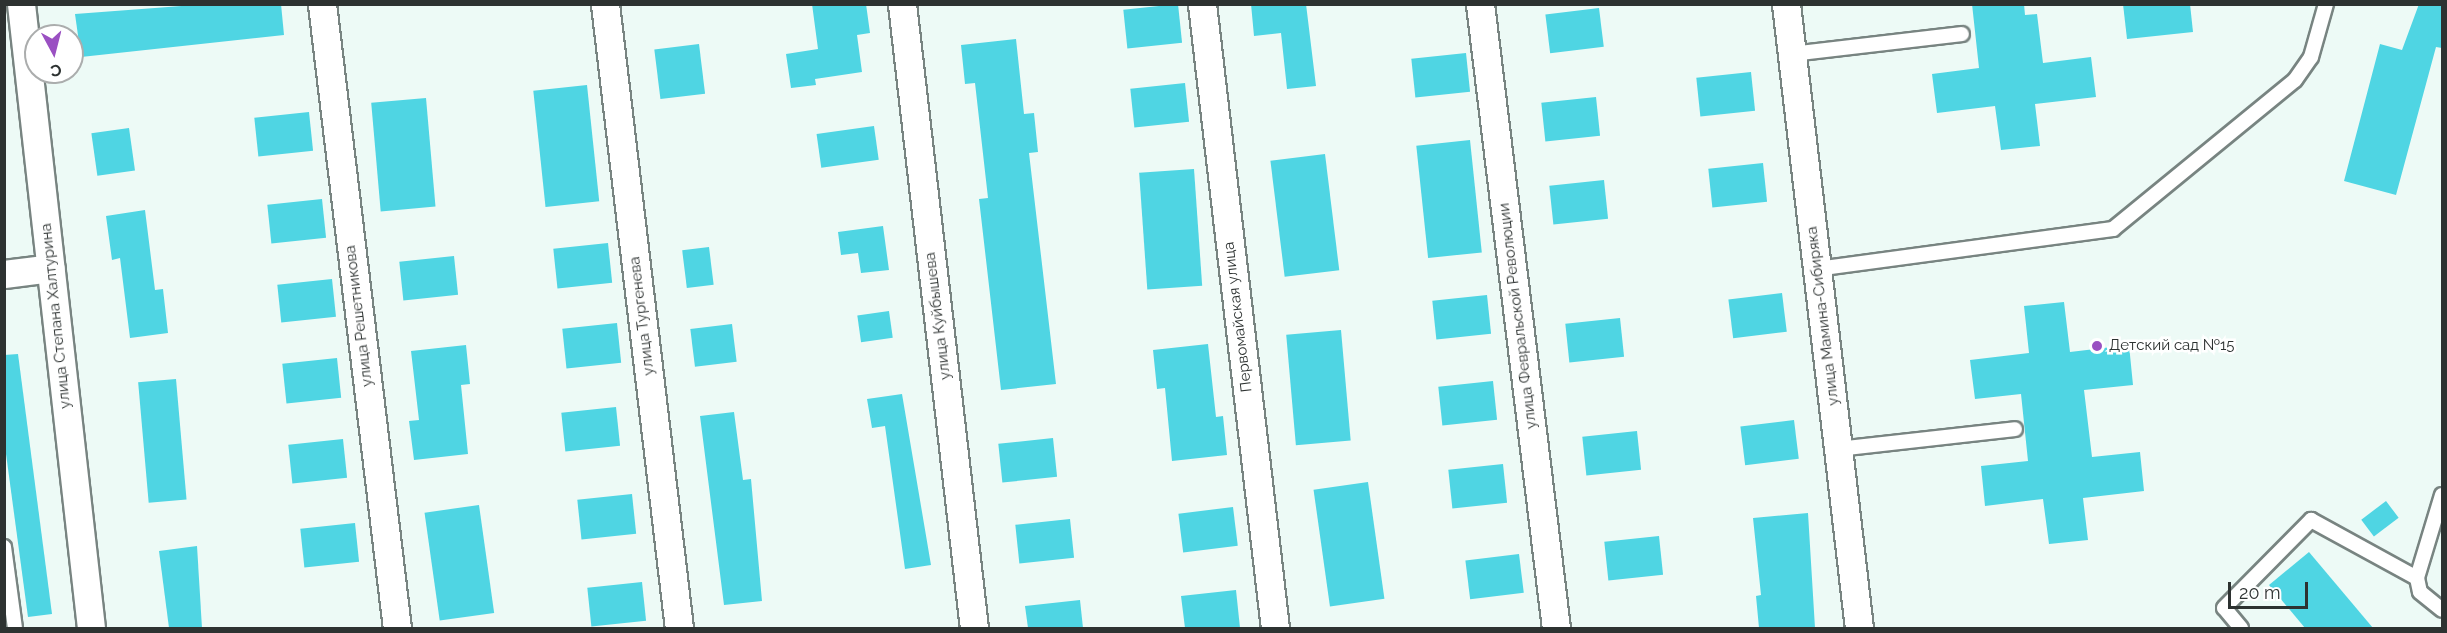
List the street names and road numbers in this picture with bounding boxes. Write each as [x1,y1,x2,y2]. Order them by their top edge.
street label: улица Февральской Революции [1495,202,1541,430]
street label: улица Степана Халтурина [37,222,75,410]
street label: улица Мамина-Сибиряка [1803,225,1843,407]
street label: Первомайская улица [1220,241,1256,393]
street label: улица Решетникова [341,244,377,388]
street label: улица Куйбышева [921,251,955,381]
street label: улица Тургенева [626,255,658,377]

